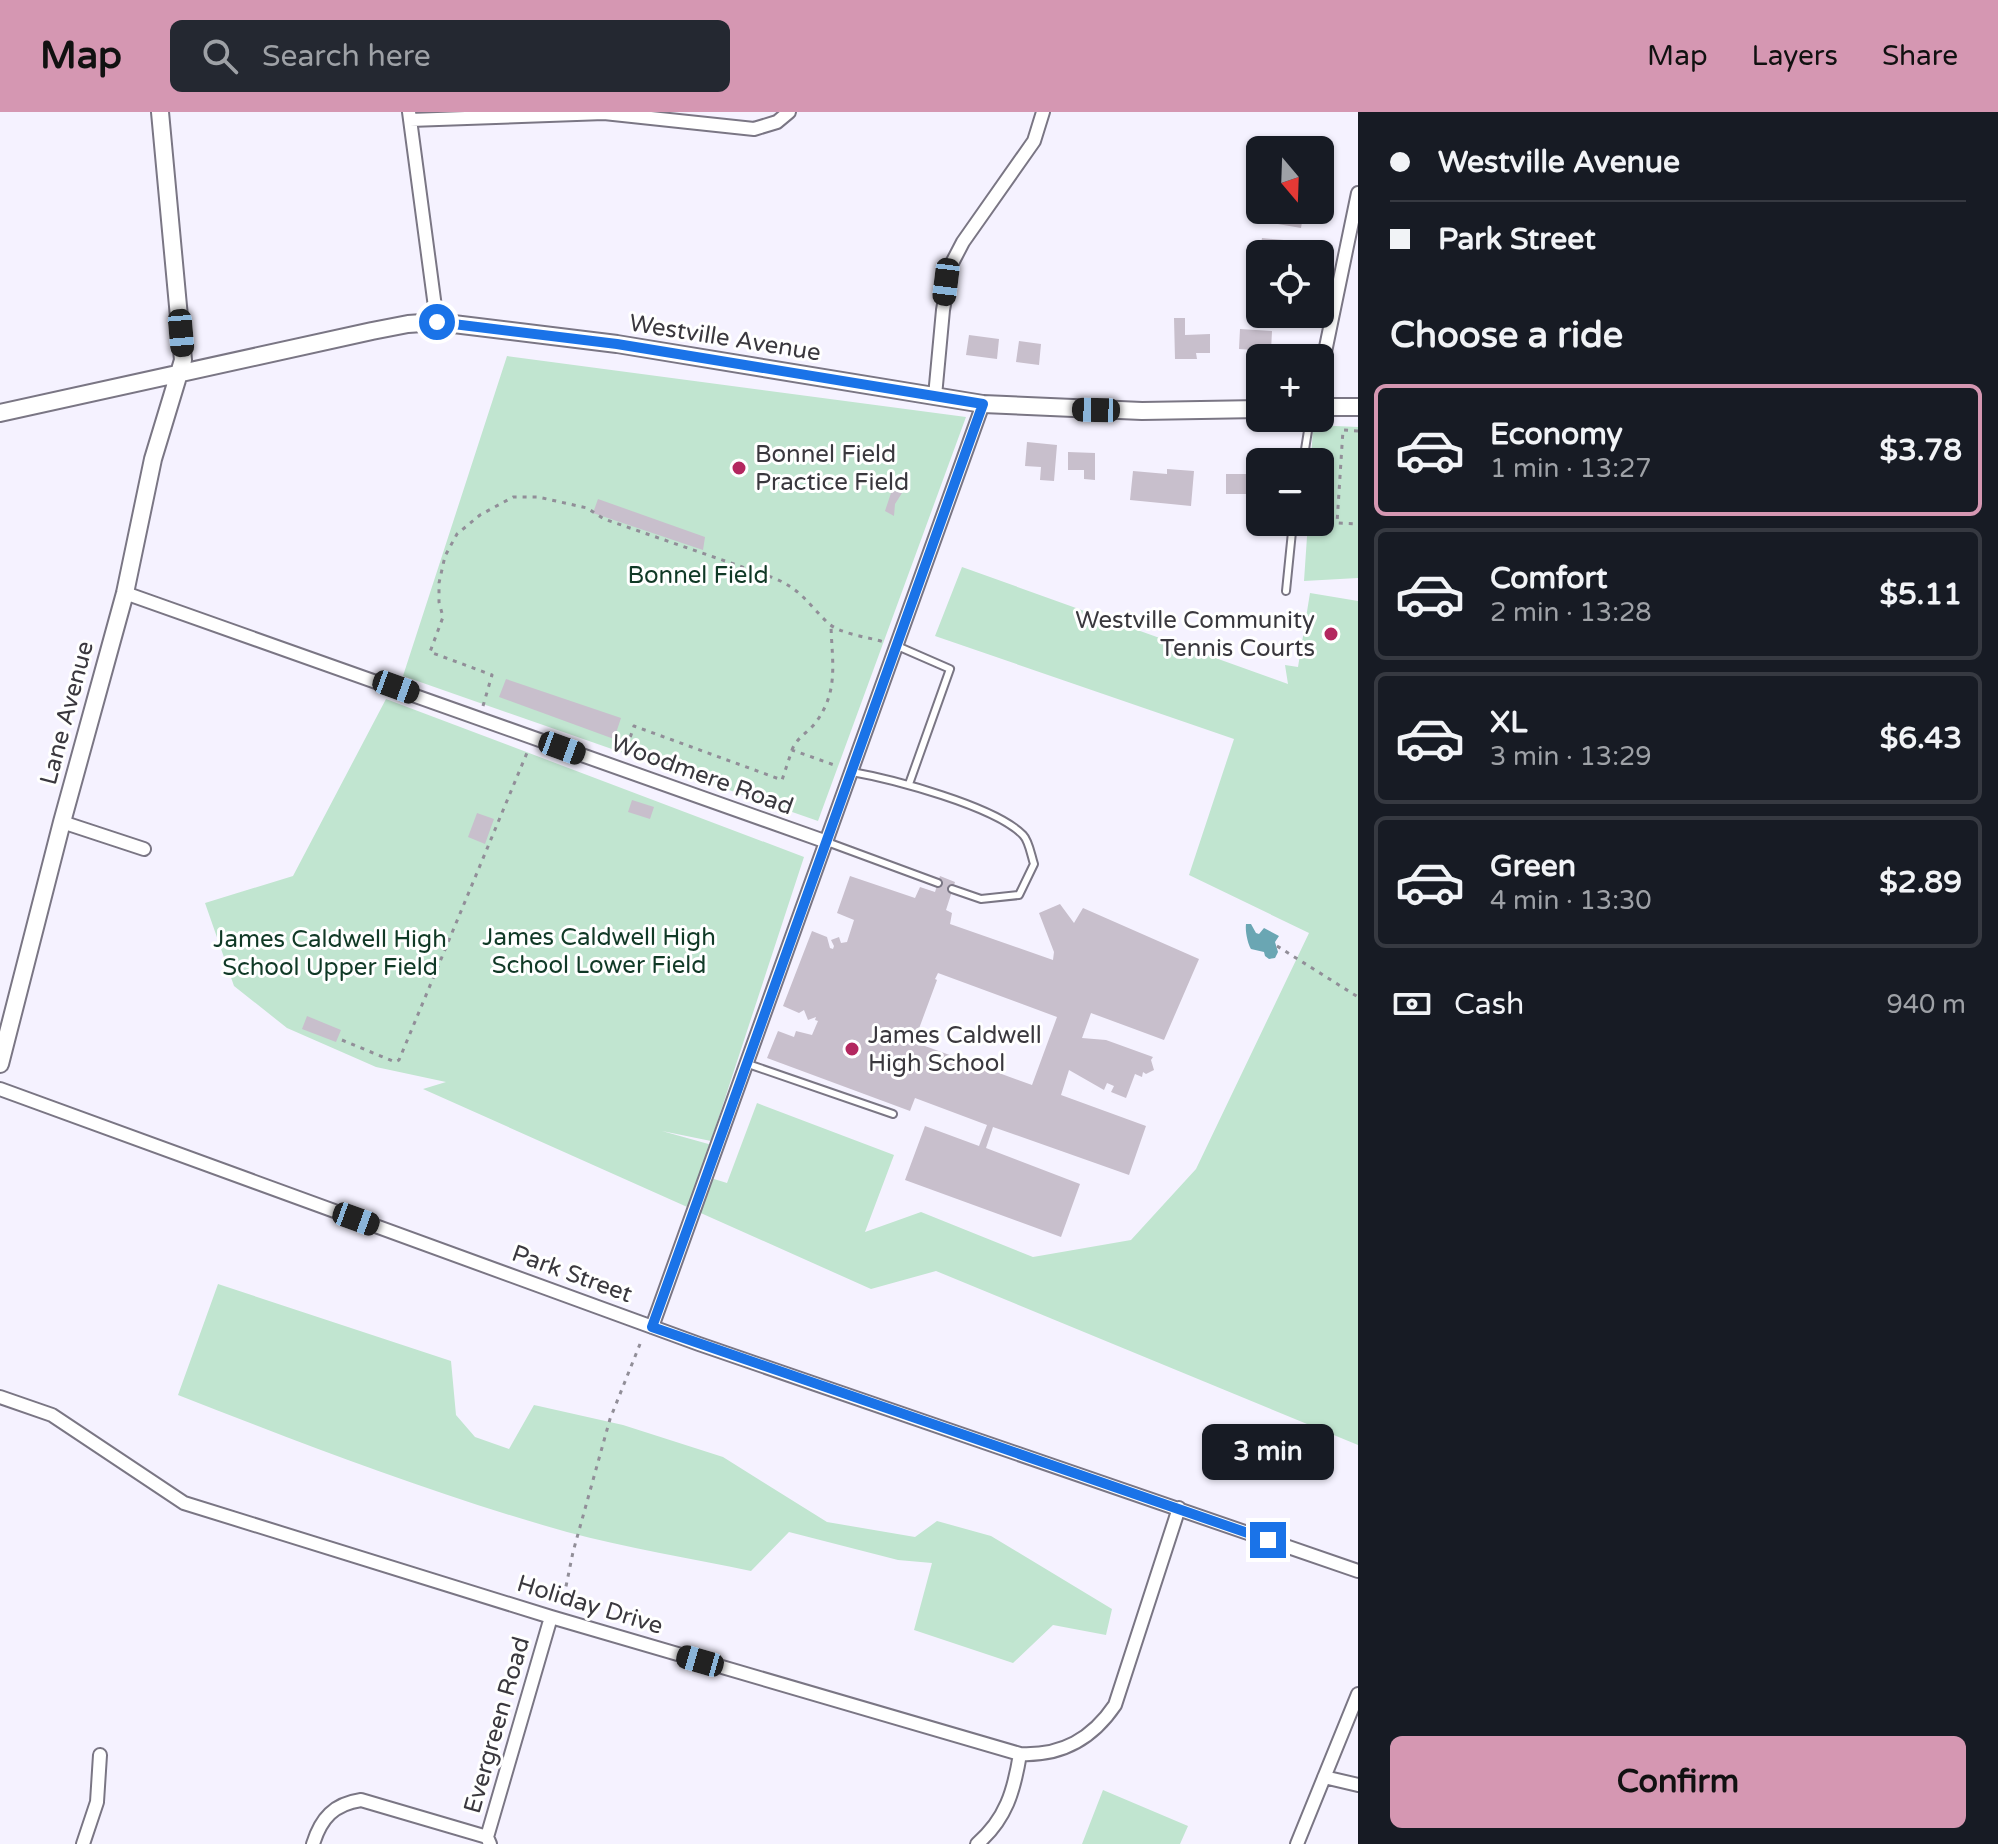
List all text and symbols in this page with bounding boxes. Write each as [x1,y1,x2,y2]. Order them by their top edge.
search box [170,20,730,92]
text: Map [40,33,122,79]
icon: search [198,34,242,78]
text: Search here [262,38,431,75]
text: Map [1647,39,1708,73]
text: Layers [1752,39,1838,73]
text: Share [1882,39,1958,73]
north arrow [1246,136,1334,224]
map controls [1246,136,1334,536]
text: Westville Avenue [1438,144,1680,181]
text: Park Street [1438,221,1596,258]
button: locate [1246,240,1334,328]
car [931,257,961,307]
route start [419,304,455,340]
car [167,308,195,358]
street label: Westville Avenue [627,309,823,367]
text: Choose a ride [1390,314,1623,357]
button: + [1246,344,1334,432]
car [1072,398,1120,422]
icon: car [1394,414,1466,486]
text: Economy [1490,416,1623,453]
text: $3.78 [1880,432,1962,469]
place label: Bonnel Field Practice Field [755,440,909,497]
button: − [1246,448,1334,536]
text: 1 min · 13:27 [1490,453,1652,484]
marker: Bonnel Field Practice Field [730,459,748,477]
icon: car [1394,558,1466,630]
text: Comfort [1490,560,1608,597]
park label: Bonnel Field [627,561,769,590]
text: $5.11 [1880,576,1962,613]
text: 2 min · 13:28 [1490,597,1652,628]
place label: Westville Community Tennis Courts [1075,606,1315,663]
marker: Westville Community Tennis Courts [1322,625,1340,643]
street label: Lane Avenue [34,638,100,788]
car [369,668,423,706]
icon: car [1394,702,1466,774]
text: XL [1490,704,1527,741]
text: $6.43 [1880,720,1962,757]
car [535,729,589,767]
street label: Woodmere Road [607,729,797,821]
text: 3 min · 13:29 [1490,741,1652,772]
icon: car [1394,846,1466,918]
text: Green [1490,848,1576,885]
text: $2.89 [1879,864,1962,901]
text: 4 min · 13:30 [1490,885,1652,916]
park label: James Caldwell High School Lower Field [482,923,716,980]
park label: James Caldwell High School Upper Field [213,925,447,982]
icon: cash [1390,982,1434,1026]
text: Cash [1454,986,1524,1023]
text: 940 m [1886,989,1966,1020]
place label: James Caldwell High School [868,1021,1042,1078]
marker: James Caldwell High School [843,1040,861,1058]
car [329,1200,383,1238]
street label: Park Street [508,1239,636,1309]
callout: 3 min [1202,1424,1334,1480]
text: 3 min [1233,1436,1303,1467]
route end [1250,1522,1286,1558]
street label: Holiday Drive [514,1569,666,1641]
street label: Evergreen Road [458,1633,536,1817]
car [674,1643,726,1679]
button: Confirm [1390,1736,1966,1828]

